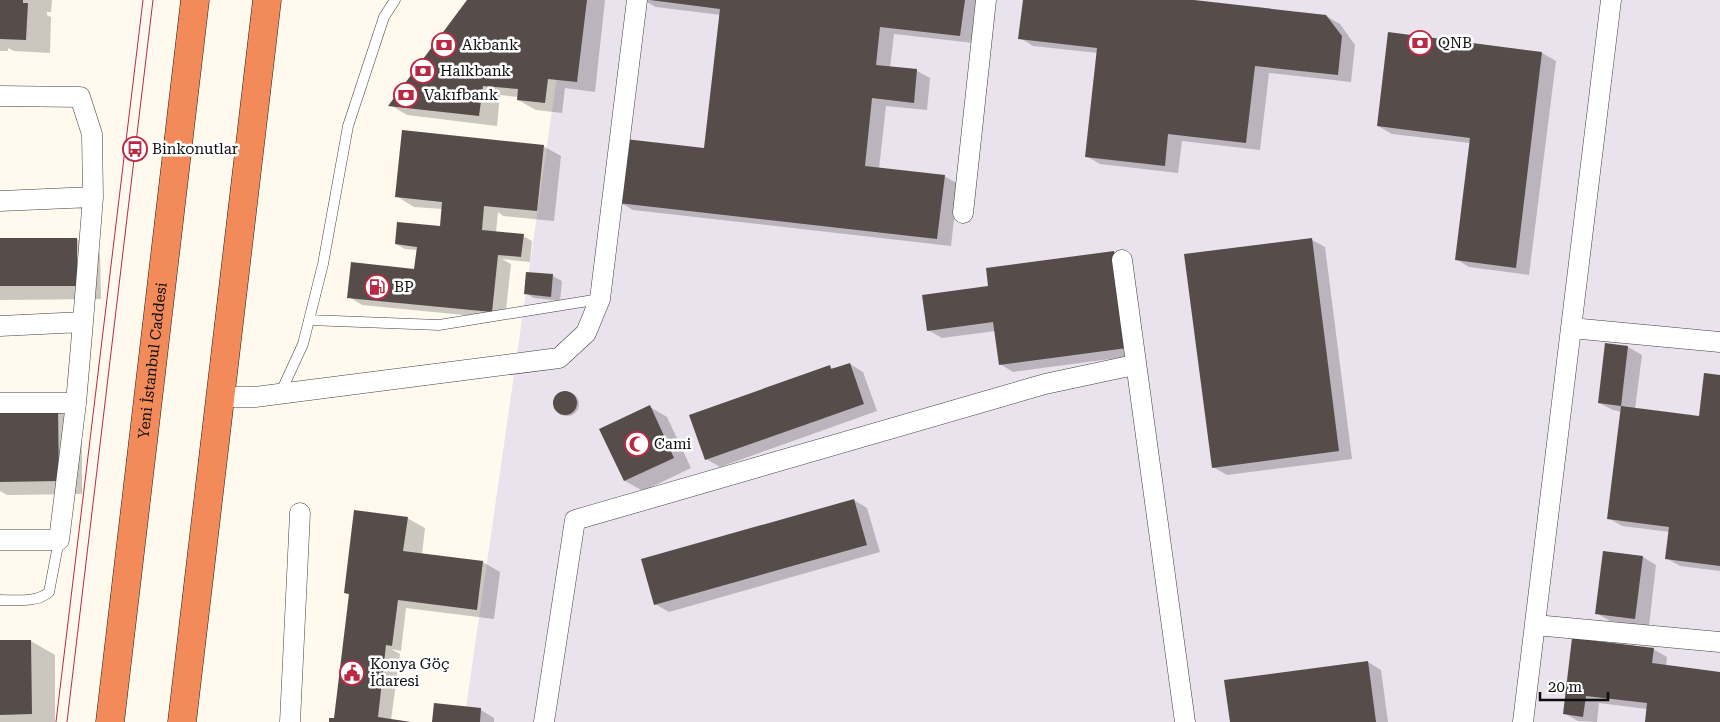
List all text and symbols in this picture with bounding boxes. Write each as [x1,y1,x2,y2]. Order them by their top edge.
bank icon: QNB [1407,30,1433,56]
bank icon: Akbank [431,32,457,58]
place label: QNB [1438,34,1472,52]
place label: Akbank [462,36,519,54]
bank icon: Halkbank [410,58,436,84]
place label: Halkbank [440,62,511,80]
bank icon: Vakıfbank [393,82,419,108]
place label: Vakıfbank [424,86,499,104]
bus stop icon: Binkonutlar [122,136,148,162]
place label: Binkonutlar [152,140,238,158]
fuel station icon: BP [364,274,390,300]
place label: BP [394,278,414,296]
street label: Yeni İstanbul Caddesi [134,281,171,440]
mosque icon: Cami [624,431,650,457]
place label: Cami [654,435,692,453]
place label: Konya Göç İdaresi [370,655,449,690]
public building icon: Konya Göç İdaresi [339,660,365,686]
scale bar [1540,670,1608,702]
text: 20 m [1548,678,1583,696]

